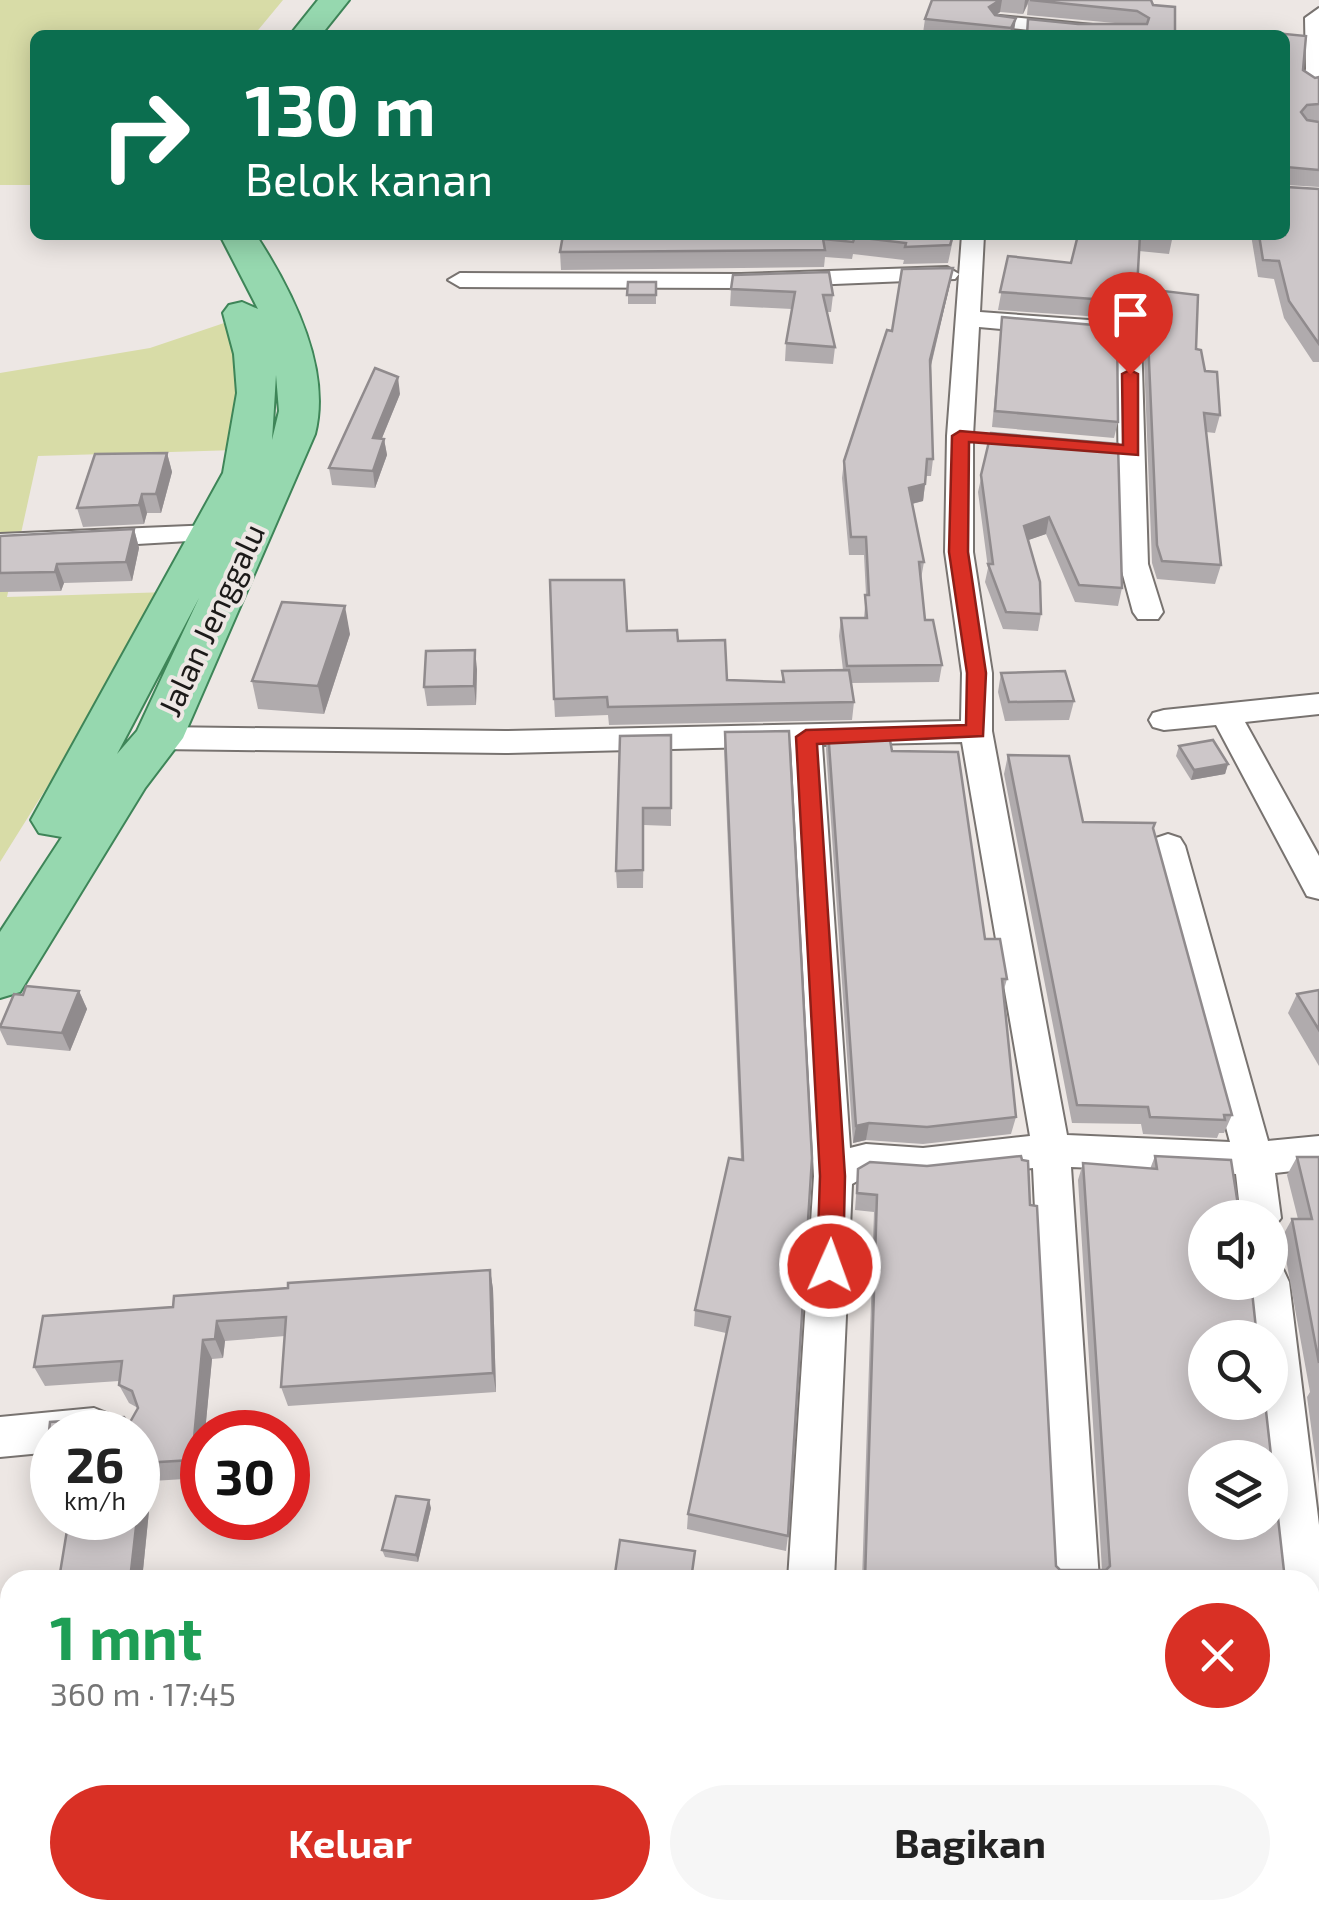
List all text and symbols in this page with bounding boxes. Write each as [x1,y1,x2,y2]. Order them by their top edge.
text: 130 m [245,66,436,150]
icon: right [80,70,210,200]
text: Belok kanan [245,151,493,205]
pin [1088,272,1173,375]
icon: arrive [1103,287,1158,342]
street label: Jalan Jenggalu [149,517,271,721]
map controls [1188,1200,1288,1540]
button: sound [1188,1200,1288,1300]
position arrow [778,1214,882,1318]
button: search [1188,1320,1288,1420]
speed limit sign: 30 [180,1410,310,1540]
text: 26 [66,1433,124,1493]
button: layers [1188,1440,1288,1540]
text: km/h [64,1485,126,1515]
text: 1 mnt [50,1600,202,1672]
button: close [1165,1603,1270,1708]
text: 360 m · 17:45 [50,1674,236,1712]
button: Keluar [50,1785,650,1900]
button: Bagikan [670,1785,1270,1900]

